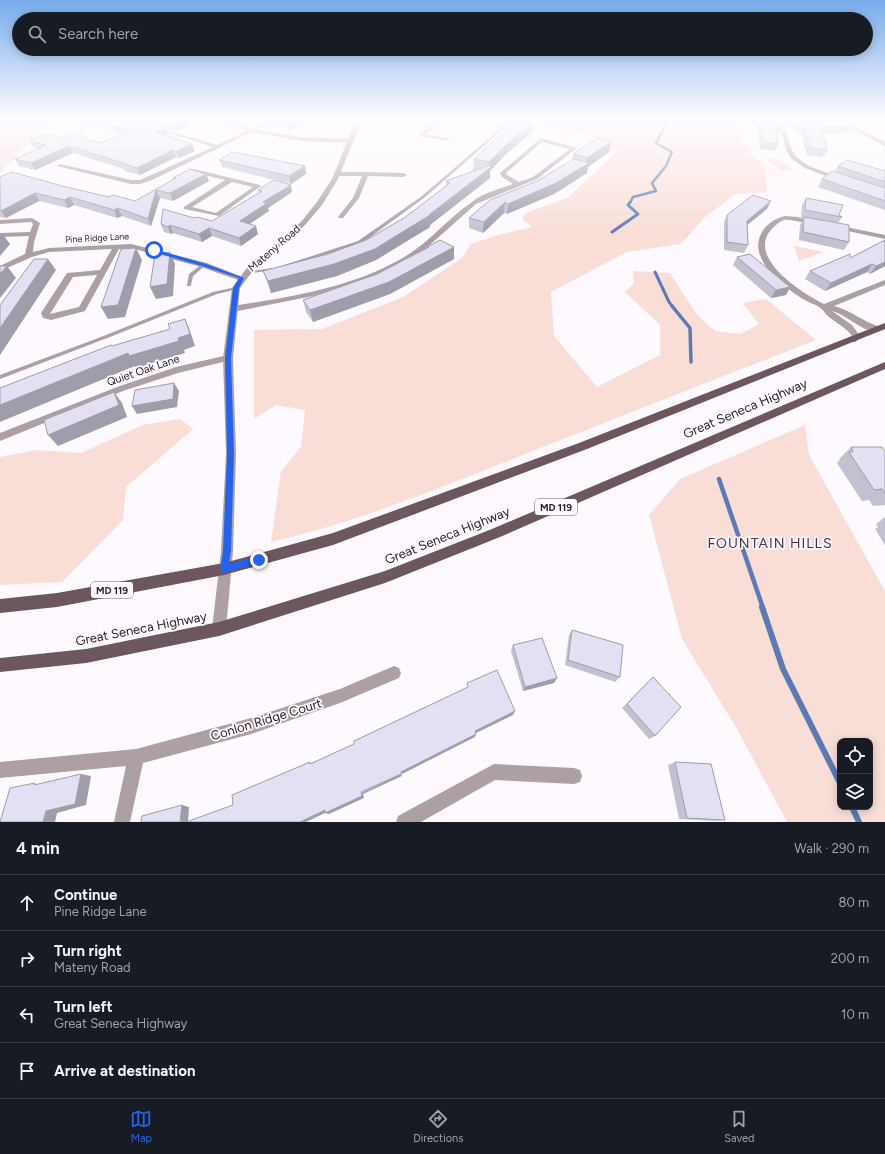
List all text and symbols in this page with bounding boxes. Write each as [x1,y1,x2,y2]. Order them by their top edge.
search box [12,12,873,56]
icon: search [26,23,48,45]
text: Search here [58,25,138,43]
street label: Mateny Road [246,222,303,275]
street label: Pine Ridge Lane [65,230,129,245]
route start [145,241,163,259]
street label: Quiet Oak Lane [105,352,181,389]
street label: Great Seneca Highway [681,375,810,441]
road number: MD 119 [535,499,577,515]
street label: Great Seneca Highway [383,503,512,567]
district label: FOUNTAIN HILLS [707,535,833,552]
route end [250,551,268,569]
road number: MD 119 [91,582,133,598]
street label: Great Seneca Highway [74,608,208,649]
street label: Conlon Ridge Court [209,695,324,743]
map controls [837,738,873,810]
button: locate [837,738,873,774]
button: layers [837,774,873,810]
text: 4 min [16,838,60,858]
text: Walk · 290 m [794,841,869,856]
text: Continue [54,886,117,904]
icon: ahead [16,892,38,914]
text: 80 m [838,895,869,910]
text: Pine Ridge Lane [54,904,147,919]
text: Turn right [54,942,122,960]
icon: right [16,948,38,970]
text: 200 m [831,951,869,966]
text: Mateny Road [54,960,131,975]
text: Turn left [54,998,112,1016]
icon: left [16,1004,38,1026]
text: 10 m [841,1007,869,1022]
text: Great Seneca Highway [54,1016,187,1031]
icon: arrive [16,1060,38,1082]
text: Arrive at destination [54,1062,195,1080]
tab: Map [130,1108,152,1145]
tab: Directions [413,1108,463,1145]
tab: Saved [724,1108,755,1145]

